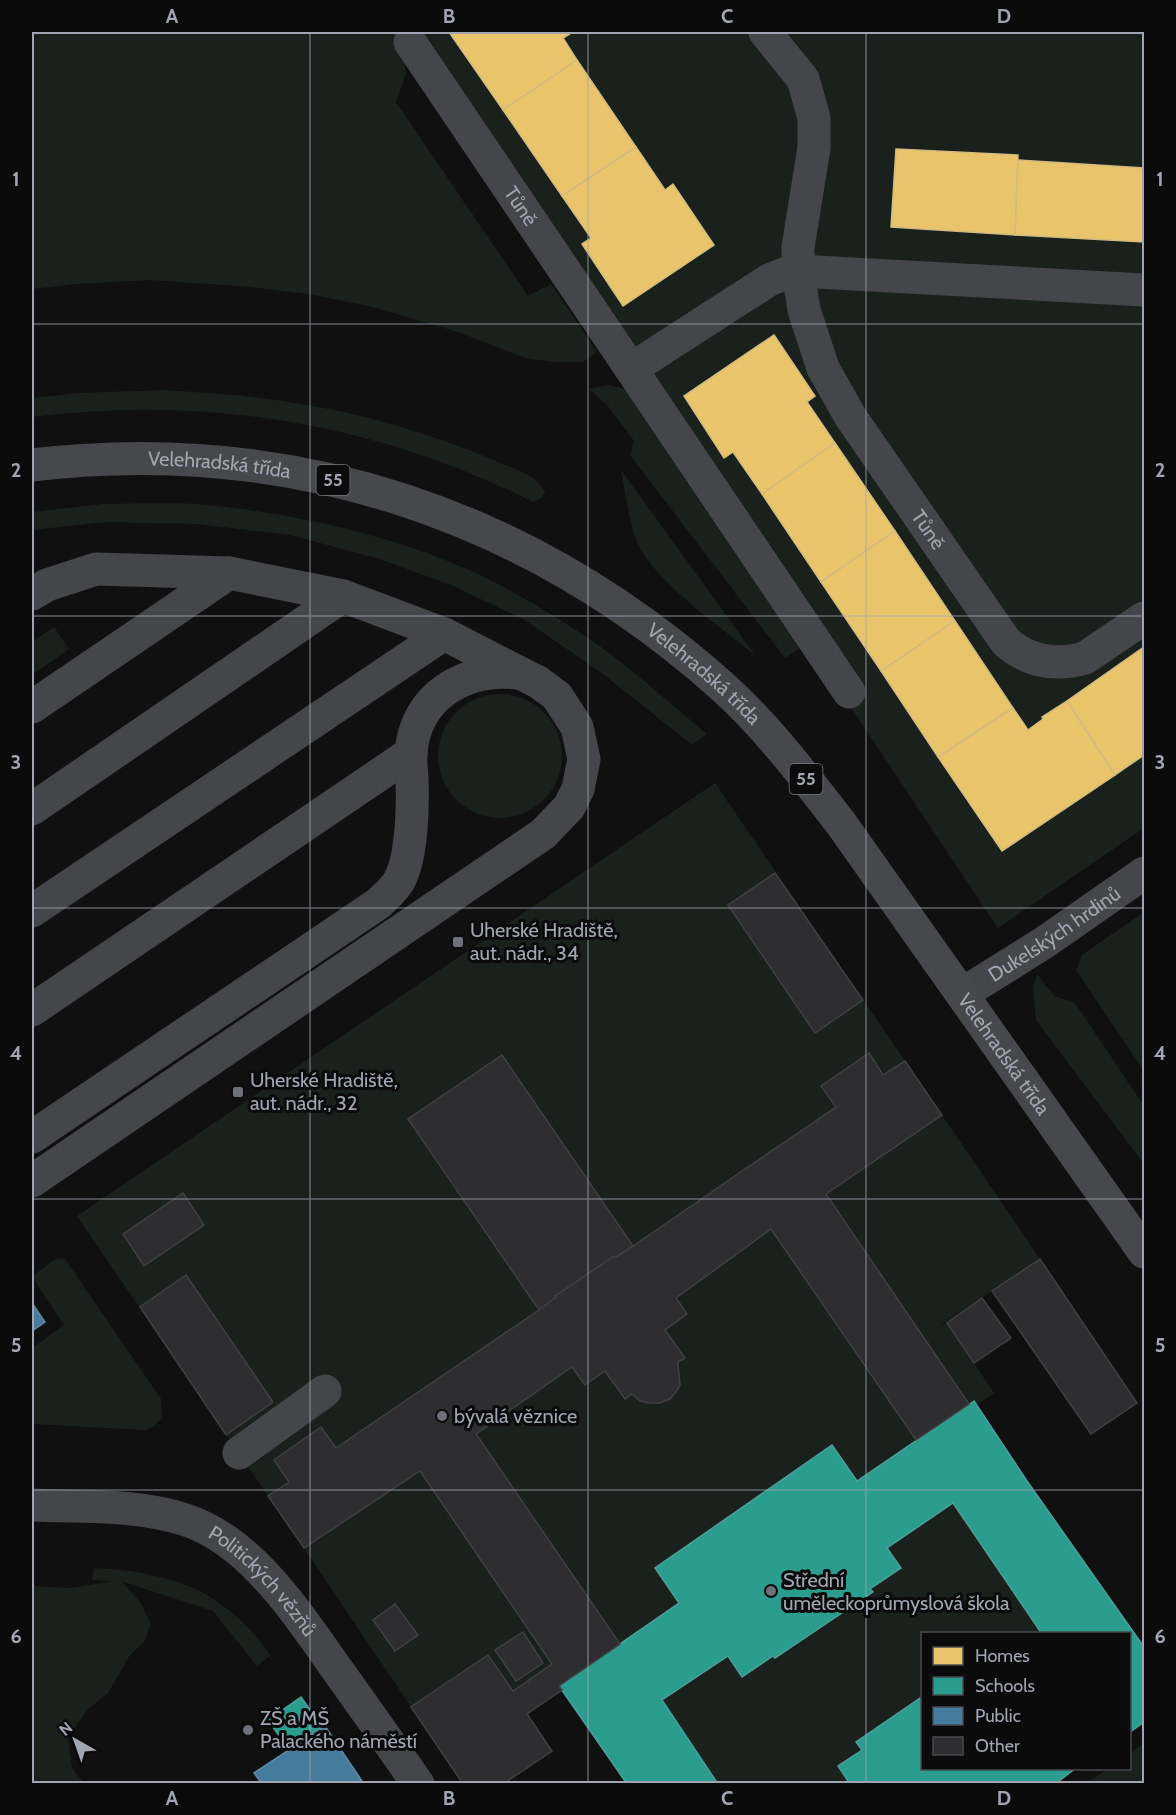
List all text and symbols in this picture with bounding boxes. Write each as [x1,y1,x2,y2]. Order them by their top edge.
text: A [166,4,179,28]
text: B [443,4,455,28]
text: C [721,4,733,28]
text: D [997,4,1011,28]
text: 1 [12,167,20,191]
text: 1 [1156,167,1164,191]
street label: Tůně [499,182,543,230]
street label: Velehradská třída [148,446,293,484]
text: 2 [11,458,21,482]
text: 2 [1155,458,1165,482]
road number: 55 [316,465,350,495]
street label: Tůně [906,505,950,554]
street label: Velehradská třída [642,618,767,730]
text: 3 [11,750,21,774]
text: 3 [1155,750,1165,774]
road number: 55 [790,764,822,794]
street label: Dukelských hrdinů [984,881,1125,987]
place label: Uherské Hradiště, aut. nádr., 34 [470,918,618,965]
marker: Uherské Hradiště, aut. nádr., 34 [451,935,465,949]
street label: Velehradská třída [953,989,1055,1120]
text: 4 [10,1041,22,1065]
text: 4 [1154,1041,1166,1065]
place label: Uherské Hradiště, aut. nádr., 32 [250,1068,398,1115]
marker: Uherské Hradiště, aut. nádr., 32 [231,1085,245,1099]
text: 5 [11,1333,21,1357]
text: 5 [1155,1333,1165,1357]
place label: bývalá věznice [454,1404,577,1428]
marker: bývalá věznice [435,1409,449,1423]
street label: Politických vězňů [204,1520,322,1641]
place label: Střední uměleckoprůmyslová škola [783,1568,1010,1615]
marker: Střední uměleckoprůmyslová škola [764,1584,778,1598]
text: 6 [10,1624,22,1648]
text: 6 [1154,1624,1166,1648]
legend [921,1632,1131,1770]
text: Homes [975,1645,1030,1667]
text: Schools [975,1675,1035,1697]
text: Public [975,1705,1021,1727]
place label: ZŠ a MŠ Palackého náměstí [260,1706,417,1753]
north arrow [45,1710,105,1770]
text: N [55,1718,76,1740]
marker: ZŠ a MŠ Palackého náměstí [241,1723,255,1737]
text: Other [975,1735,1020,1757]
text: A [166,1786,179,1810]
text: B [443,1786,455,1810]
text: C [721,1786,733,1810]
text: D [997,1786,1011,1810]

